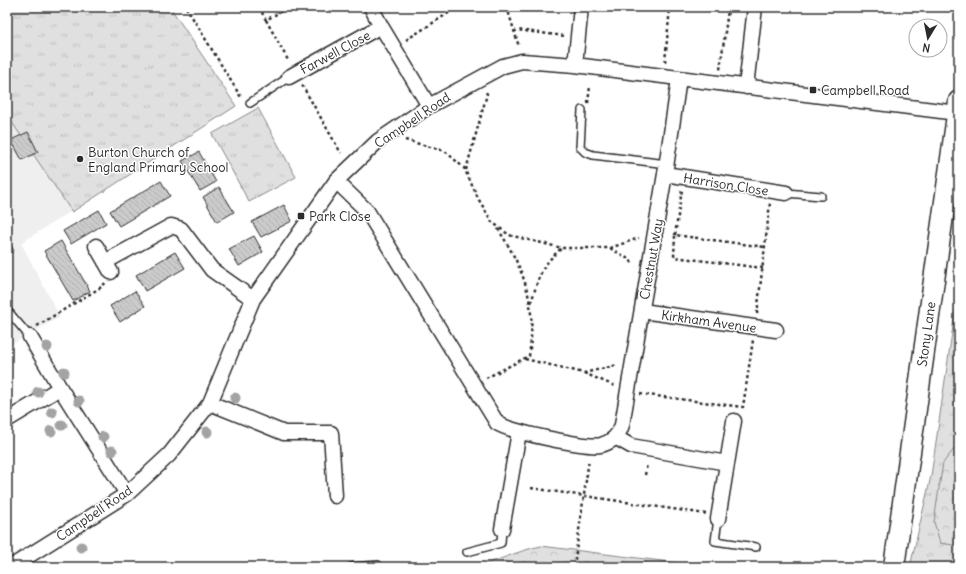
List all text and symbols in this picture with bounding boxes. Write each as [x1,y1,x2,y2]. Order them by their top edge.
north arrow [908,18,948,58]
street label: Farwell Close [297,27,373,78]
text: N [921,40,931,55]
place label: Campbell Road [821,82,910,99]
marker: Campbell Road [808,85,818,95]
street label: Campbell Road [371,88,454,152]
place label: Burton Church of England Primary School [88,144,228,176]
marker: Burton Church of England Primary School [75,154,85,164]
street label: Harrison Close [682,169,770,200]
place label: Park Close [309,208,371,225]
marker: Park Close [296,211,306,221]
street label: Chestnut Way [636,217,667,301]
street label: Stony Lane [914,300,939,368]
street label: Kirkham Avenue [660,306,758,337]
street label: Campbell Road [53,481,136,545]

